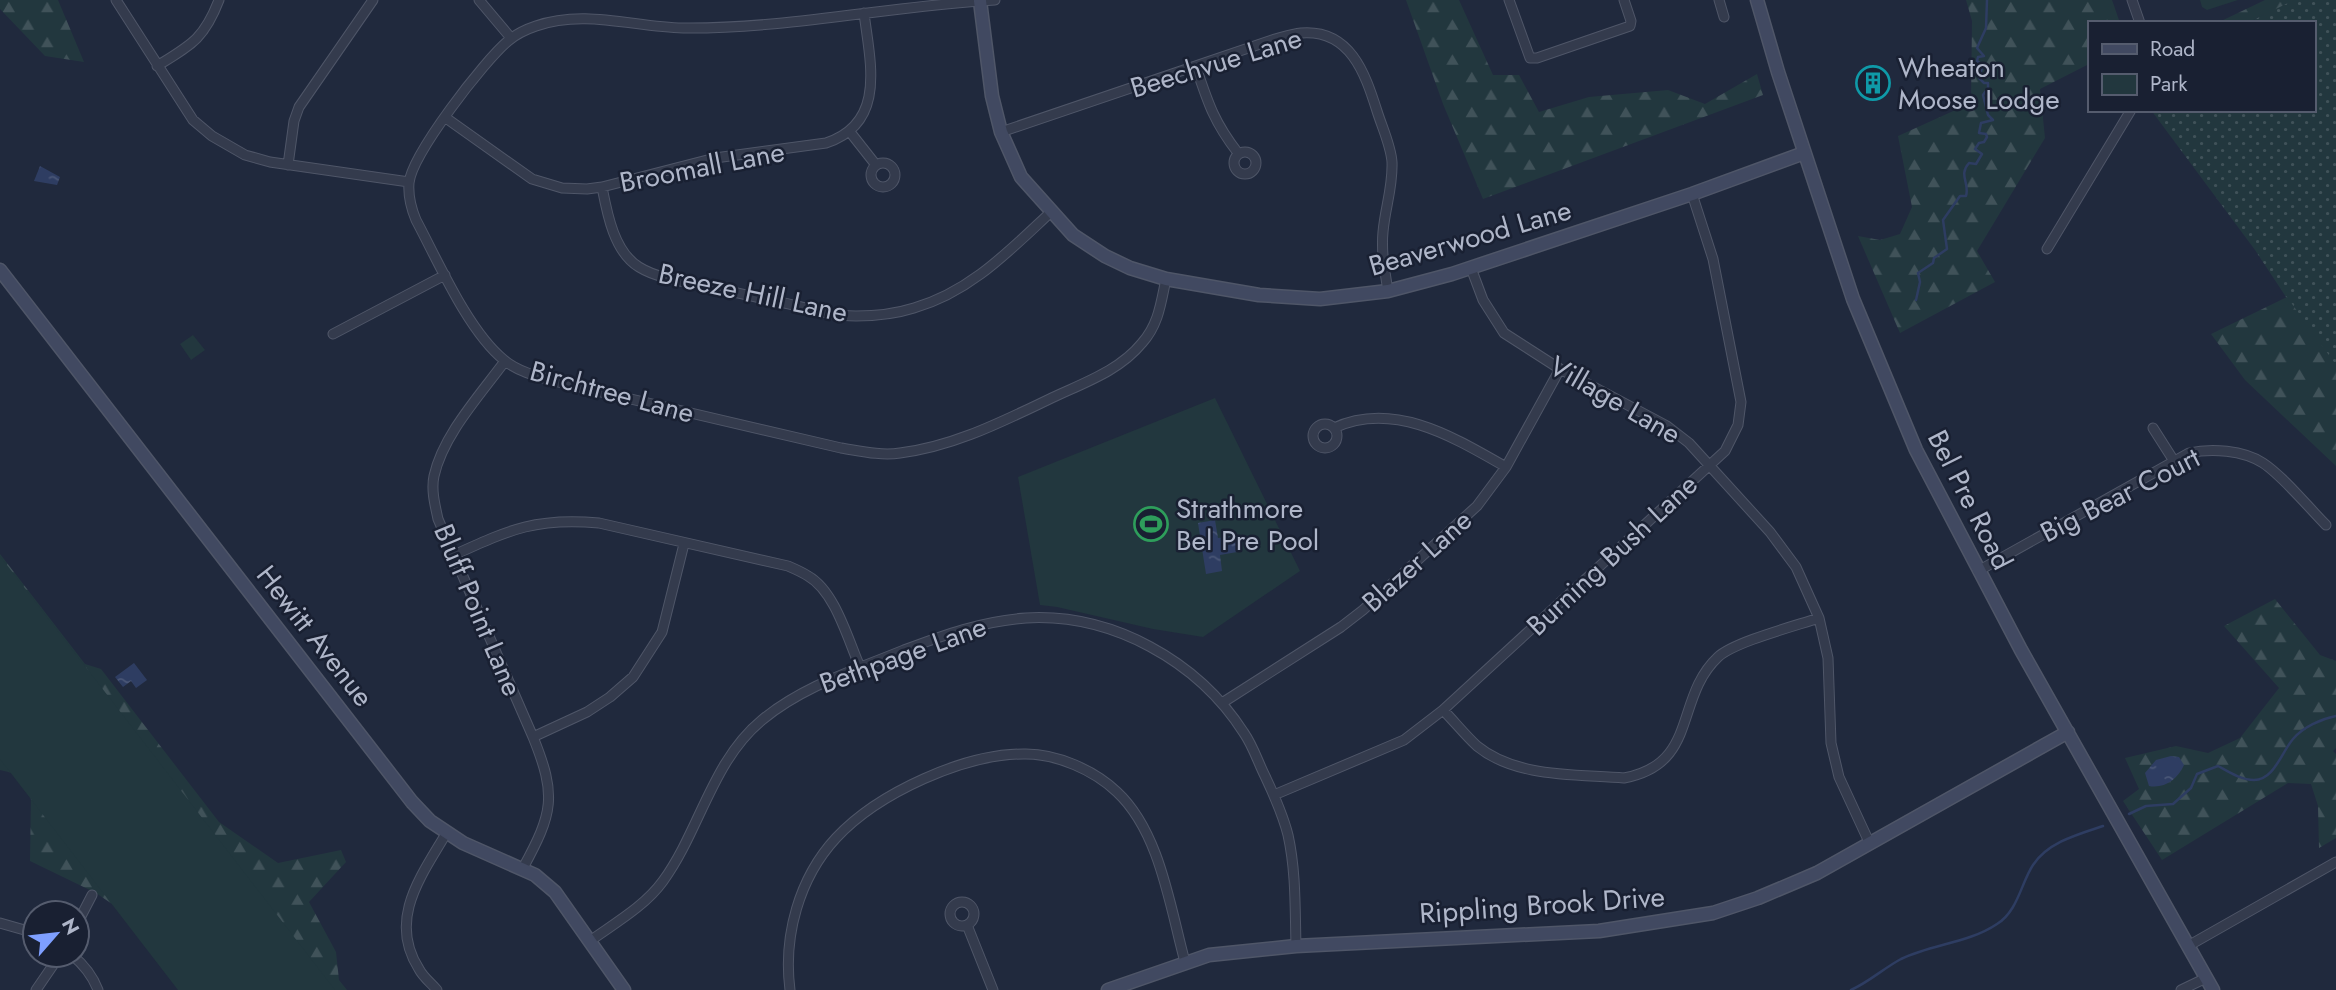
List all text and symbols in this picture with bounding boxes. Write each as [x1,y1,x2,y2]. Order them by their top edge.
street label: Beechvue Lane [1125,17,1307,109]
legend [2088,21,2315,112]
text: Road [2150,34,2195,64]
place label: Wheaton Moose Lodge [1898,47,2060,120]
building icon: Wheaton Moose Lodge [1854,64,1892,102]
text: Park [2150,69,2188,99]
street label: Broomall Lane [616,131,788,203]
street label: Beaverwood Lane [1364,190,1576,286]
street label: Breeze Hill Lane [655,253,851,333]
street label: Village Lane [1541,346,1689,454]
street label: Birchtree Lane [525,350,699,434]
street label: Bel Pre Road [1917,423,2023,577]
street label: Big Bear Court [2033,437,2207,553]
street label: Burning Bush Lane [1517,465,1707,645]
place label: Strathmore Bel Pre Pool [1176,488,1319,561]
street label: Blazer Lane [1353,500,1481,622]
sports icon: Strathmore Bel Pre Pool [1132,505,1170,543]
street label: Bluff Point Lane [423,518,533,702]
street label: Hewitt Avenue [247,557,383,715]
street label: Bethpage Lane [814,606,992,704]
street label: Rippling Brook Drive [1418,876,1666,934]
north arrow [21,899,91,969]
text: N [55,913,86,939]

